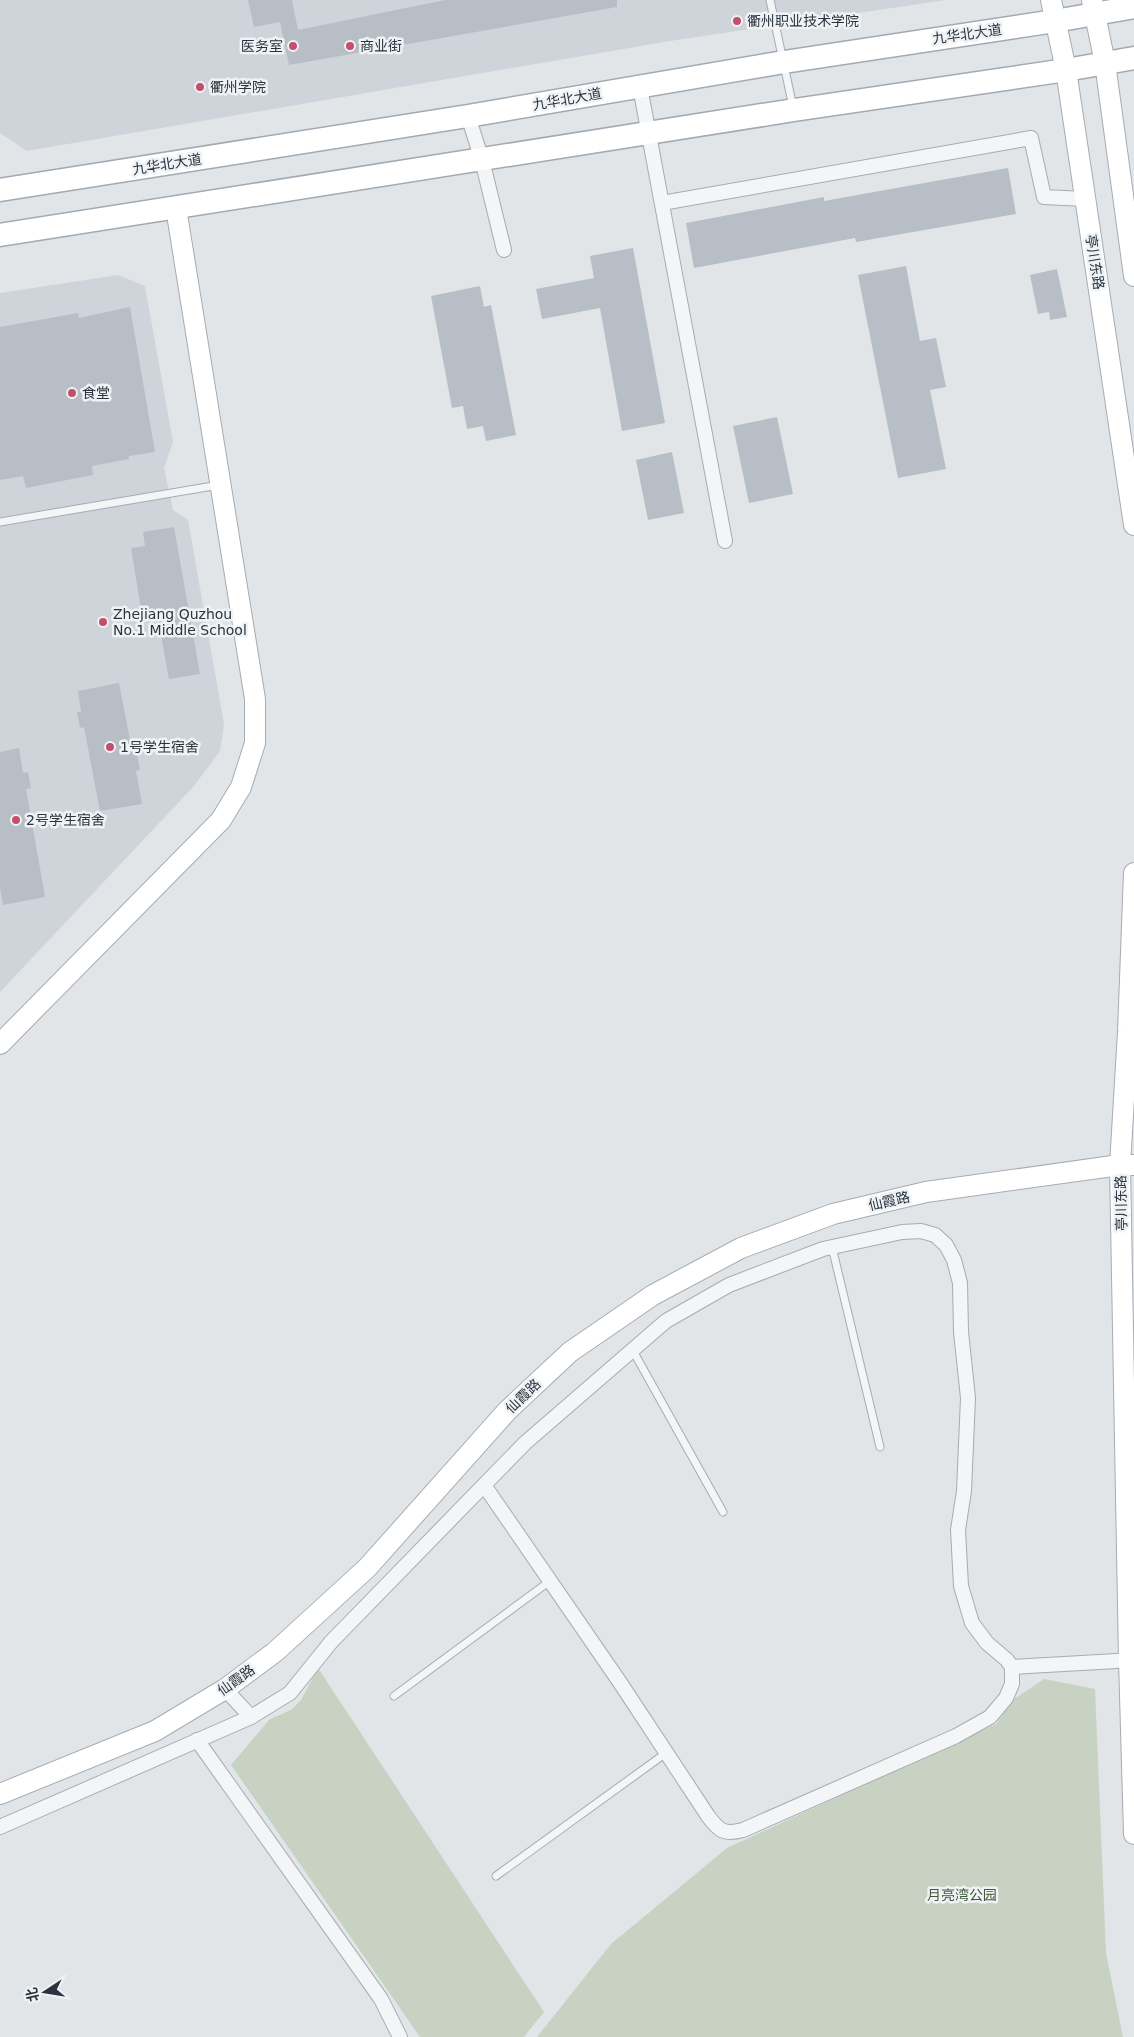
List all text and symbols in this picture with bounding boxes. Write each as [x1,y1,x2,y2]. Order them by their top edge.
place label: 衢州职业技术学院 [747,13,859,29]
marker: 衢州职业技术学院 [731,15,743,27]
street label: 九华北大道 [931,21,1003,47]
place label: 医务室 [241,38,283,54]
place label: 商业街 [360,38,402,54]
marker: 医务室 [287,40,299,52]
marker: 商业街 [344,40,356,52]
place label: 衢州学院 [210,79,266,95]
marker: 衢州学院 [194,81,206,93]
street label: 九华北大道 [531,85,603,113]
street label: 九华北大道 [131,151,203,177]
street label: 亭川东路 [1083,233,1107,291]
place label: 食堂 [82,385,110,401]
marker: 食堂 [66,387,78,399]
place label: Zhejiang Quzhou No.1 Middle School [113,606,247,638]
marker: Zhejiang Quzhou No.1 Middle School [97,616,109,628]
place label: 1号学生宿舍 [120,739,199,755]
marker: 1号学生宿舍 [104,741,116,753]
place label: 2号学生宿舍 [26,812,105,828]
marker: 2号学生宿舍 [10,814,22,826]
street label: 亭川东路 [1113,1175,1129,1231]
street label: 仙霞路 [867,1188,911,1214]
street label: 仙霞路 [502,1376,544,1416]
street label: 仙霞路 [214,1661,258,1699]
park label: 月亮湾公园 [927,1887,997,1903]
north arrow [20,1967,70,2017]
text: 北 [23,1986,42,2003]

